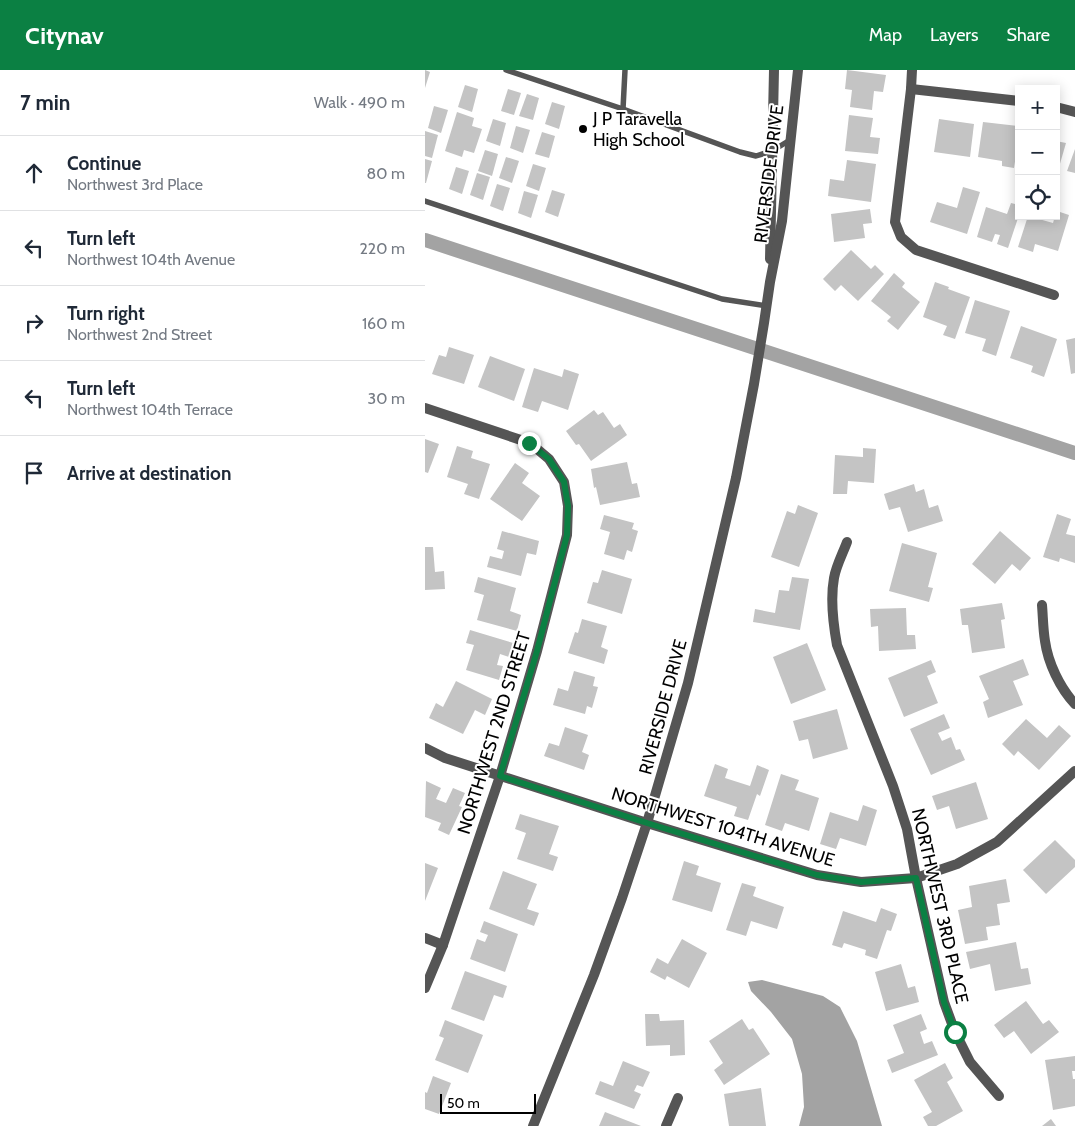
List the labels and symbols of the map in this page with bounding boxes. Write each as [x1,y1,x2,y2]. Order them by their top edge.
street label: RIVERSIDE DRIVE [750,104,788,244]
place label: J P Taravella High School [592,108,685,151]
marker: J P Taravella High School [577,123,589,135]
route end [518,432,541,455]
street label: NORTHWEST 2ND STREET [453,629,535,837]
street label: RIVERSIDE DRIVE [634,637,692,777]
street label: NORTHWEST 104TH AVENUE [609,783,837,871]
street label: NORTHWEST 3RD PLACE [907,806,973,1006]
route start [944,1021,967,1044]
scale bar [440,1091,536,1114]

